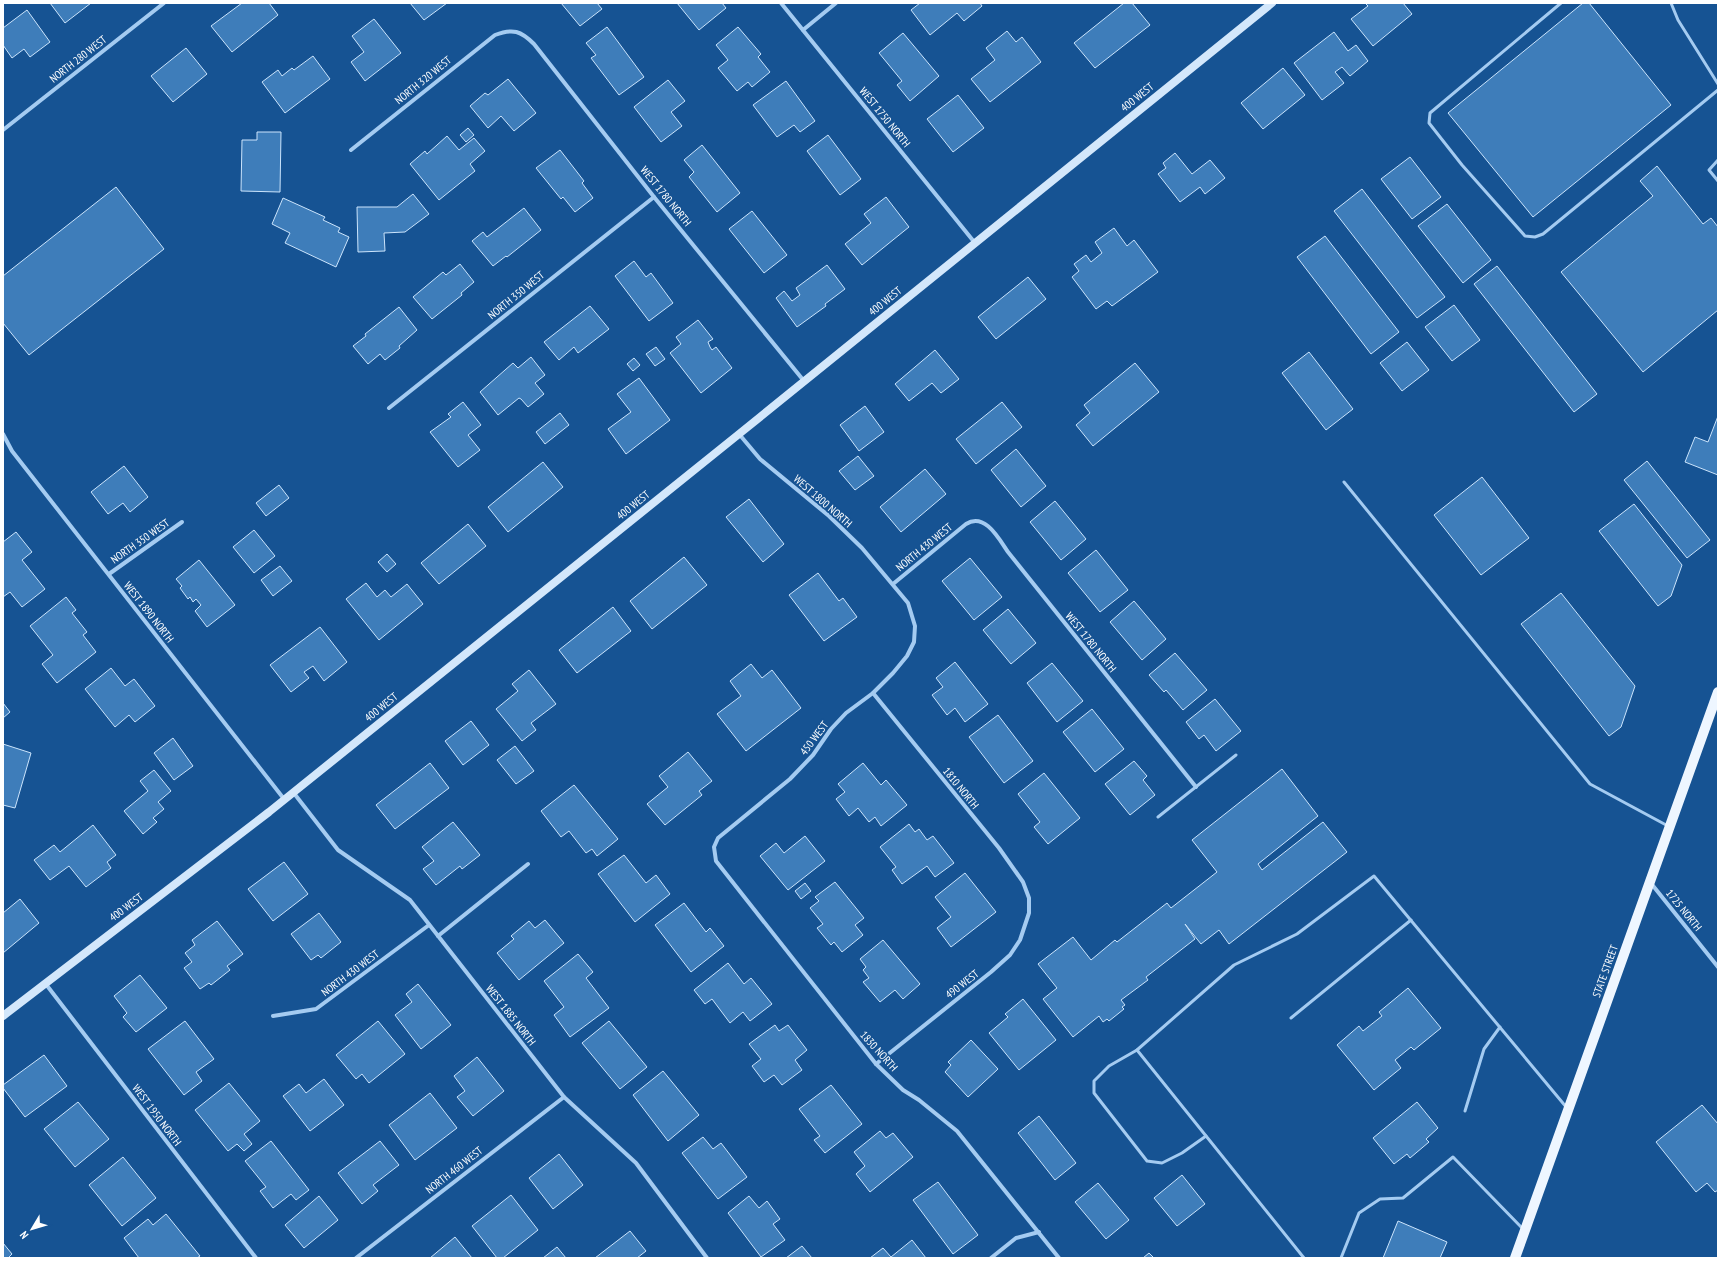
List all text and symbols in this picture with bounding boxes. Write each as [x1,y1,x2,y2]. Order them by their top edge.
street label: NORTH 280 WEST [47,32,109,86]
street label: NORTH 320 WEST [392,53,454,107]
street label: 400 WEST [1118,79,1157,115]
street label: WEST 1750 NORTH [856,84,914,150]
street label: WEST 1780 NORTH [637,163,695,229]
street label: NORTH 350 WEST [485,268,547,322]
street label: 400 WEST [866,283,905,319]
street label: WEST 1800 NORTH [791,472,855,530]
street label: 400 WEST [614,487,653,523]
street label: NORTH 350 WEST [108,516,172,566]
street label: NORTH 430 WEST [893,520,955,574]
street label: WEST 1890 NORTH [121,579,177,645]
street label: WEST 1780 NORTH [1062,609,1120,675]
street label: 400 WEST [362,689,401,725]
street label: 450 WEST [797,718,831,758]
street label: 1810 NORTH [940,764,982,812]
street label: 1725 NORTH [1663,886,1705,934]
street label: 400 WEST [106,890,146,924]
street label: STATE STREET [1589,943,1621,999]
street label: NORTH 430 WEST [318,947,382,999]
street label: 490 WEST [942,967,982,1001]
street label: WEST 1885 NORTH [483,982,539,1048]
street label: 1830 NORTH [857,1028,901,1074]
street label: WEST 1950 NORTH [129,1081,185,1149]
street label: NORTH 460 WEST [423,1143,485,1197]
north arrow [12,1209,52,1249]
text: N [17,1228,31,1242]

